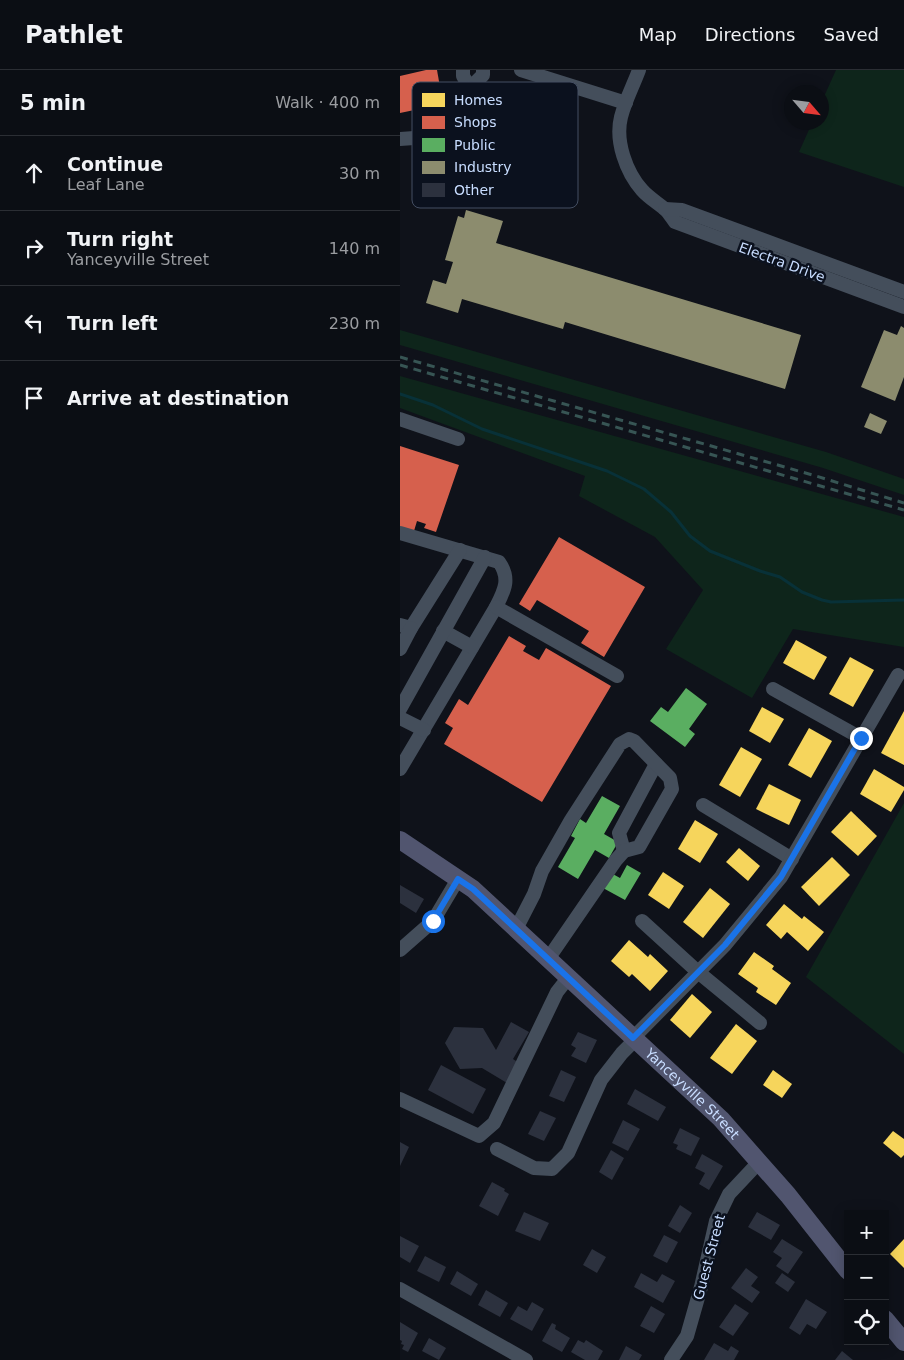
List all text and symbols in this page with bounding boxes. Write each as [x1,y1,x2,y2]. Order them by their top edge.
text: Pathlet [25,21,123,49]
text: Map [639,24,677,45]
text: Directions [705,24,795,45]
text: Saved [823,24,879,45]
legend [412,82,578,208]
north arrow [784,85,829,130]
text: 5 min [20,91,86,115]
text: Homes [454,92,503,108]
text: Walk · 400 m [275,93,380,112]
text: Shops [454,114,497,130]
text: Public [454,137,495,153]
text: Continue [67,153,163,175]
icon: ahead [20,159,48,187]
text: Industry [454,159,512,175]
text: 30 m [339,164,380,183]
text: Leaf Lane [67,175,145,194]
text: Other [454,182,494,198]
text: Turn right [67,228,173,250]
icon: right [20,234,48,262]
text: 140 m [329,239,380,258]
street label: Electra Drive [737,239,827,285]
text: Yanceyville Street [67,250,209,269]
icon: left [20,309,48,337]
text: Turn left [67,312,158,334]
text: 230 m [329,314,380,333]
icon: arrive [20,384,48,412]
text: Arrive at destination [67,387,289,409]
route end [850,727,873,750]
route start [422,910,445,933]
street label: Yanceyville Street [641,1044,743,1143]
map controls [844,1210,889,1345]
button: + [844,1210,889,1255]
street label: Guest Street [690,1212,728,1302]
button: − [844,1255,889,1300]
button: locate [844,1300,889,1345]

